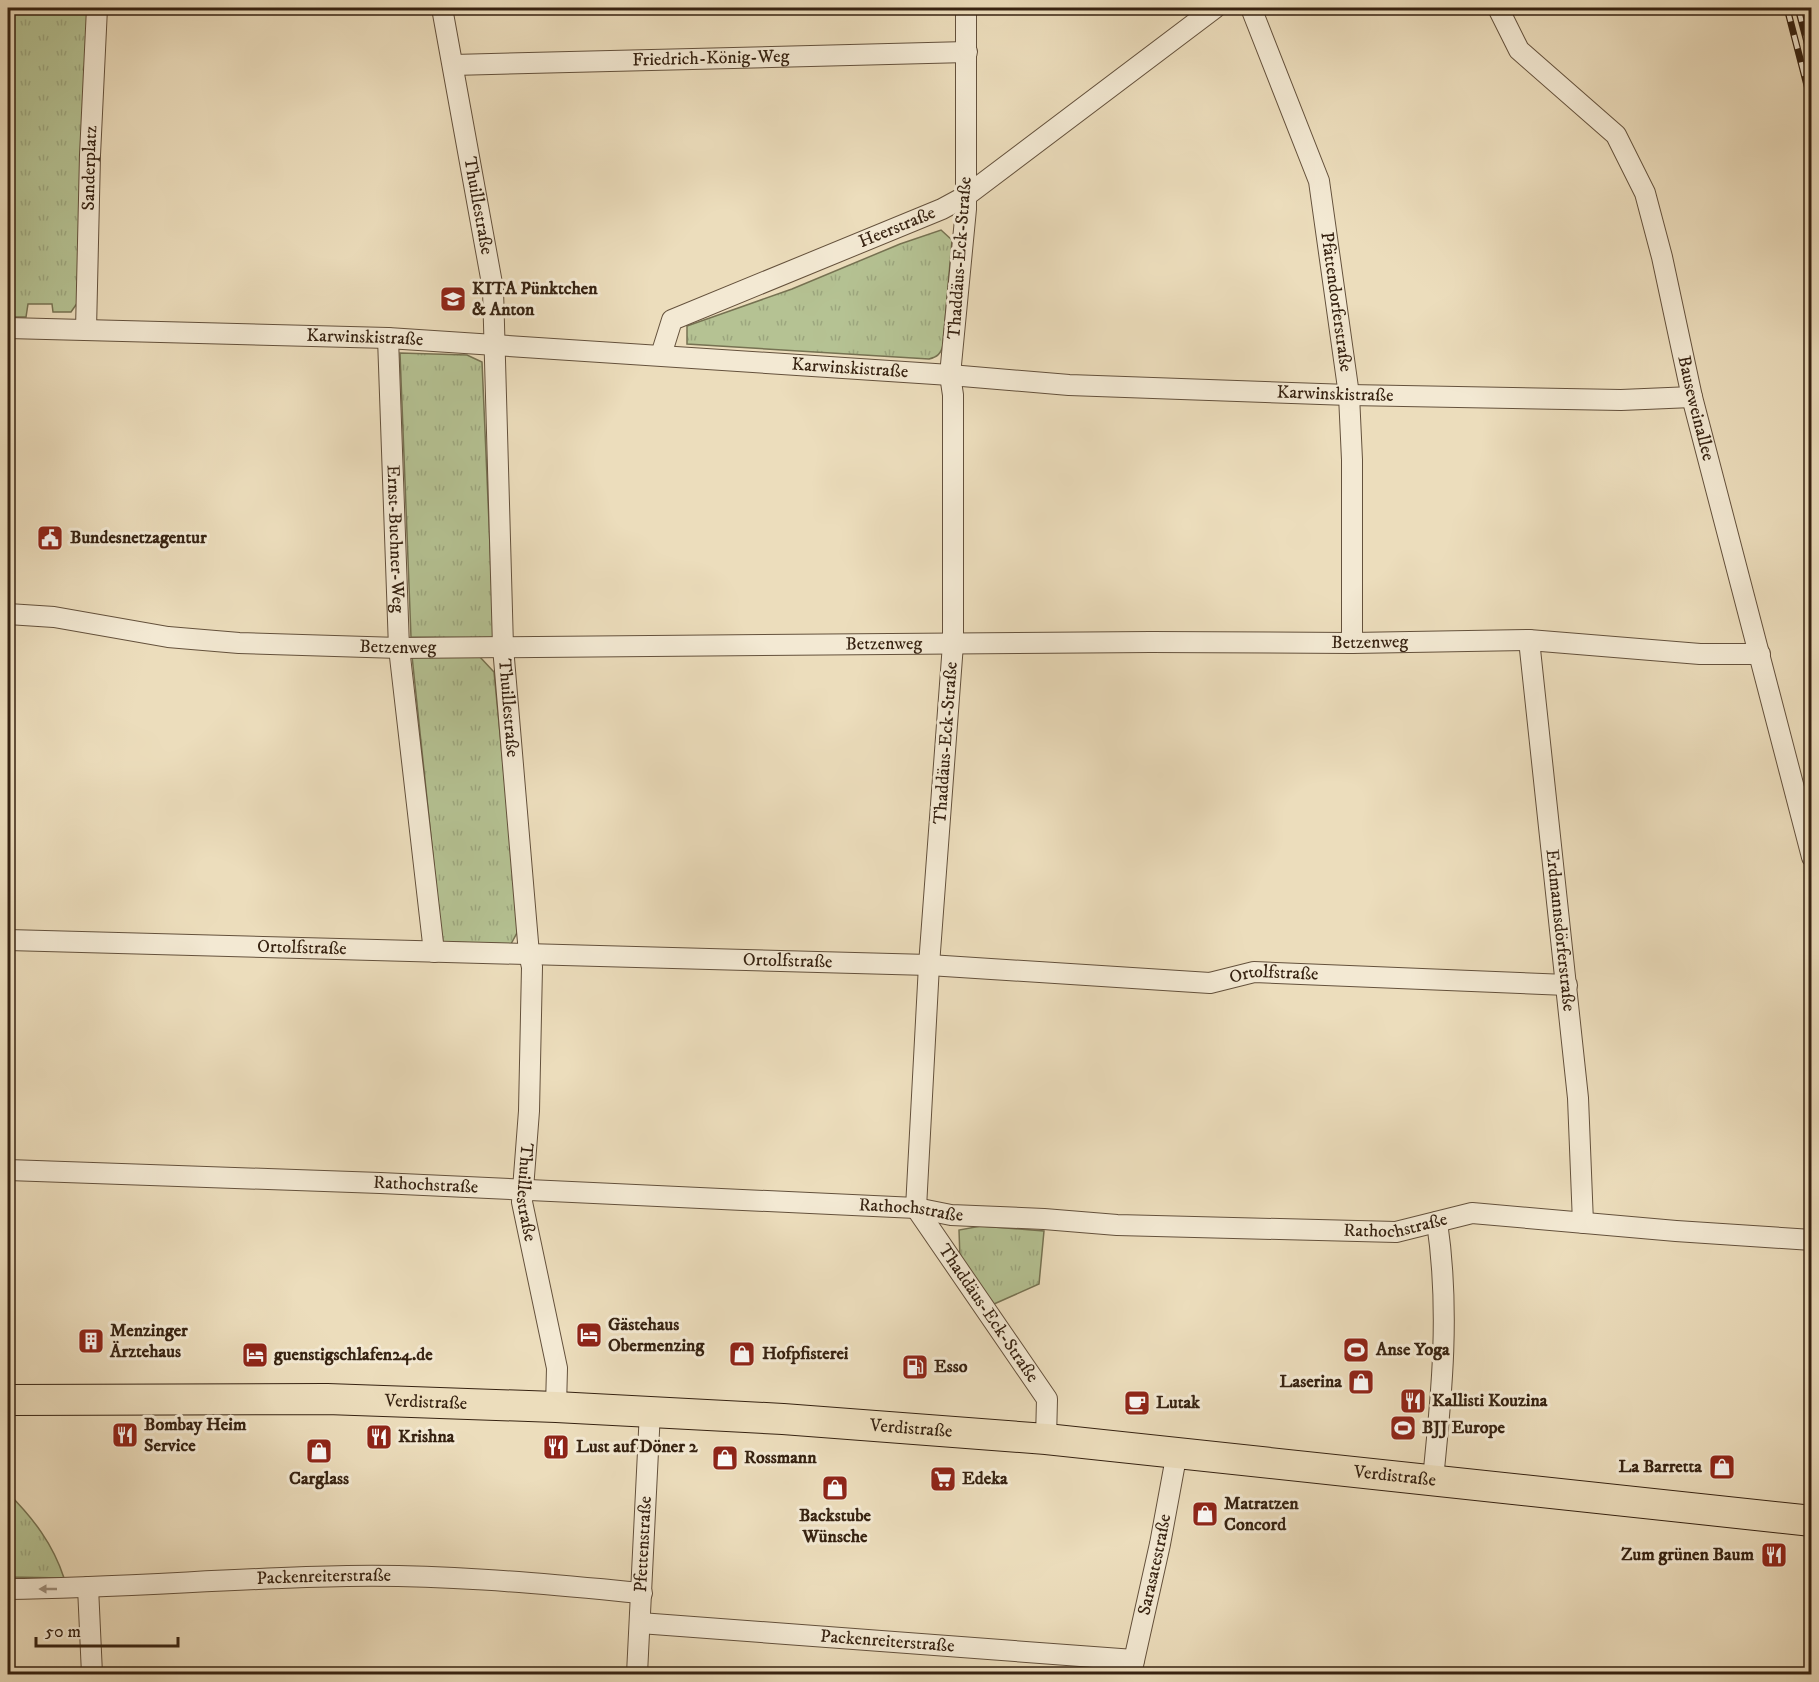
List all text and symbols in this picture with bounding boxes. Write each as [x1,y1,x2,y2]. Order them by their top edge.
street label: Friedrich-König-Weg [632,45,790,71]
street label: Sanderplatz [78,125,102,211]
street label: Thuillestraße [458,155,498,256]
street label: Thaddäus-Eck-Straße [943,176,977,340]
street label: Heerstraße [855,202,939,253]
street label: Pfättendorferstraße [1315,231,1357,373]
place label: KITA Pünktchen & Anton [472,278,598,321]
school or university icon: KITA Pünktchen & Anton [438,284,468,314]
street label: Karwinskistraße [306,325,424,351]
street label: Karwinskistraße [791,354,909,383]
street label: Bauseweinallee [1672,354,1719,463]
street label: Karwinskistraße [1276,381,1394,407]
street label: Ernst-Buchner-Weg [382,465,409,613]
public building icon: Bundesnetzagentur [35,523,65,553]
place label: Bundesnetzagentur [70,527,207,549]
street label: Betzenweg [1331,631,1409,654]
street label: Betzenweg [845,633,923,655]
street label: Betzenweg [359,636,437,659]
street label: Thuillestraße [493,658,523,758]
street label: Thaddäus-Eck-Straße [929,661,963,825]
street label: Erdmannsdörferstraße [1540,848,1580,1013]
street label: Ortolfstraße [257,936,347,960]
street label: Ortolfstraße [743,949,833,973]
street label: Ortolfstraße [1227,961,1319,989]
street label: Thuillestraße [511,1142,541,1243]
street label: Rathochstraße [373,1172,479,1199]
street label: Rathochstraße [858,1194,964,1227]
street label: Rathochstraße [1343,1209,1450,1243]
street label: Thaddäus-Eck-Straße [933,1240,1043,1387]
place label: Gästehaus Obermenzing [608,1314,706,1357]
place label: Menzinger Ärztehaus [109,1320,188,1363]
hotel icon: Gästehaus Obermenzing [574,1320,604,1350]
building icon: Menzinger Ärztehaus [76,1326,106,1356]
sports icon: Anse Yoga [1341,1335,1371,1365]
shop icon: Hofpfisterei [727,1339,757,1369]
place label: Anse Yoga [1375,1339,1450,1361]
hotel icon: guenstigschlafen24.de [240,1340,270,1370]
place label: Hofpfisterei [762,1343,849,1365]
place label: guenstigschlafen24.de [273,1344,433,1366]
fuel station icon: Esso [900,1352,930,1382]
place label: Esso [934,1356,968,1378]
shop icon: Laserina [1346,1367,1376,1397]
place label: Laserina [1280,1371,1342,1393]
restaurant icon: Kallisti Kouzina [1398,1386,1428,1416]
cafe icon: Lutak [1122,1388,1152,1418]
street label: Verdistraße [383,1390,468,1415]
place label: Kallisti Kouzina [1432,1390,1548,1412]
place label: Lutak [1156,1392,1201,1414]
sports icon: BJJ Europe [1388,1413,1418,1443]
place label: Bombay Heim Service [144,1414,247,1457]
street label: Verdistraße [868,1415,953,1443]
place label: BJJ Europe [1422,1417,1505,1439]
restaurant icon: Bombay Heim Service [110,1420,140,1450]
restaurant icon: Krishna [364,1422,394,1452]
place label: Krishna [398,1426,455,1448]
restaurant icon: Lust auf Döner 2 [541,1432,571,1462]
shop icon: Carglass [304,1436,334,1466]
place label: Lust auf Döner 2 [576,1436,699,1458]
shop icon: Rossmann [710,1443,740,1473]
place label: Rossmann [744,1447,817,1469]
shop icon: La Barretta [1707,1452,1737,1482]
place label: La Barretta [1618,1456,1702,1478]
street label: Verdistraße [1352,1461,1437,1492]
supermarket icon: Edeka [928,1464,958,1494]
place label: Carglass [289,1468,349,1490]
place label: Edeka [962,1468,1008,1490]
shop icon: Backstube Wünsche [820,1473,850,1503]
place label: Matratzen Concord [1224,1493,1299,1536]
street label: Pfettenstraße [630,1495,657,1593]
shop icon: Matratzen Concord [1190,1499,1220,1529]
place label: Backstube Wünsche [799,1505,872,1548]
street label: Sarasatestraße [1133,1512,1176,1617]
restaurant icon: Zum grünen Baum [1759,1540,1789,1570]
place label: Zum grünen Baum [1621,1544,1754,1566]
street label: Packenreiterstraße [256,1565,391,1590]
one-way arrow [38,1584,57,1593]
scale bar [36,1610,178,1648]
text: 50 m [45,1621,81,1643]
street label: Packenreiterstraße [819,1626,955,1658]

